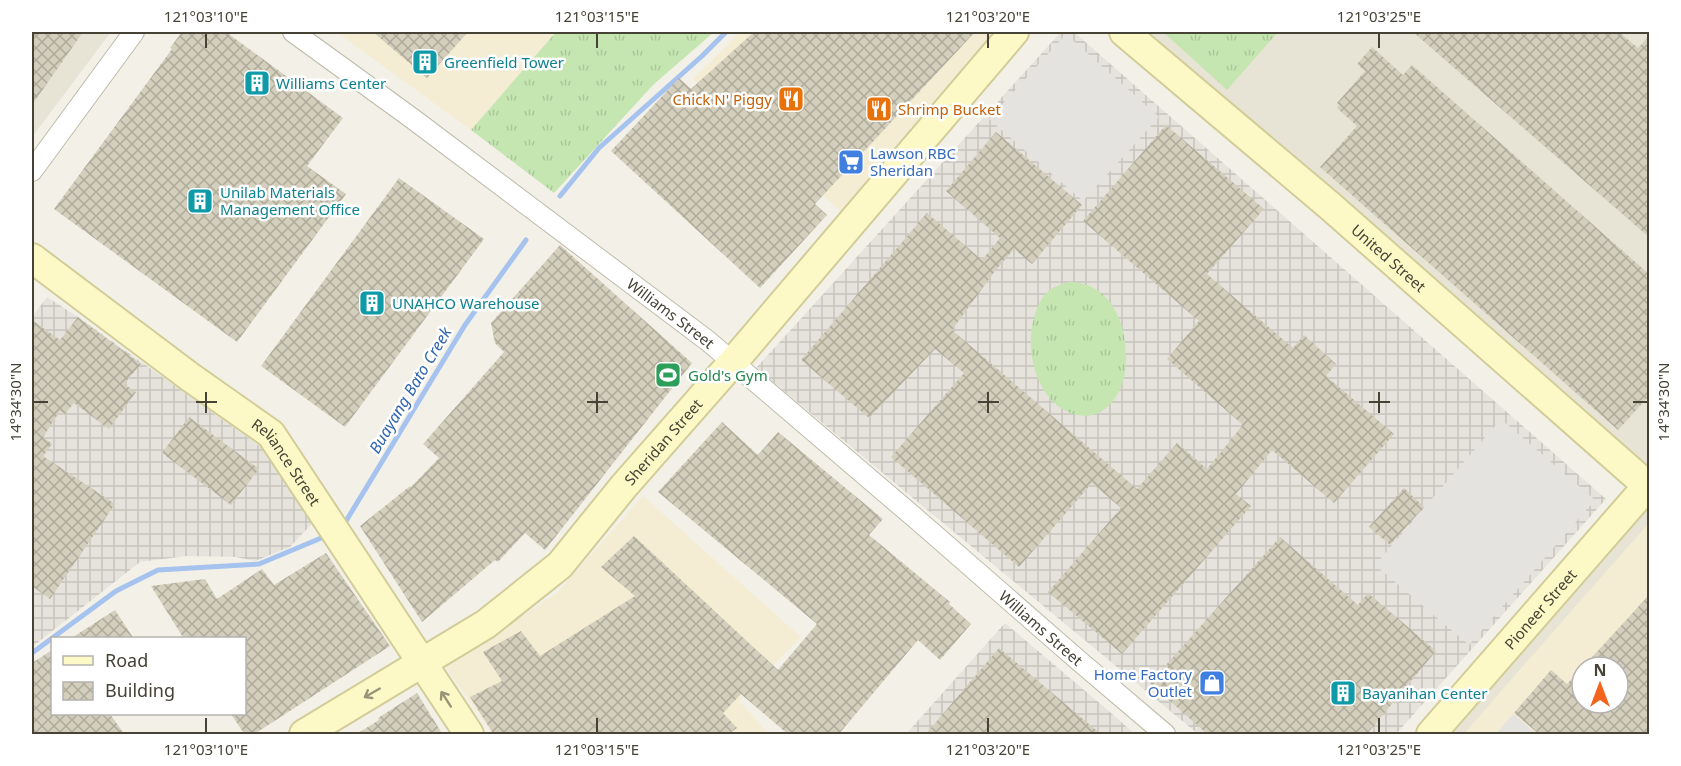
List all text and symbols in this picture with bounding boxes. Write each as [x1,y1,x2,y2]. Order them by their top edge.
text: 121°03'10"E [164,6,248,26]
text: 121°03'15"E [555,6,639,26]
text: 121°03'20"E [946,6,1030,26]
text: 121°03'25"E [1337,6,1421,26]
building icon: Greenfield Tower [410,47,440,77]
place label: Greenfield Tower [444,52,564,72]
building icon: Williams Center [242,68,272,98]
place label: Williams Center [276,73,386,93]
restaurant icon: Chick N' Piggy [776,84,806,114]
place label: Chick N' Piggy [673,89,772,109]
restaurant icon: Shrimp Bucket [864,94,894,124]
place label: Shrimp Bucket [898,99,1001,119]
place label: Lawson RBC Sheridan [870,143,957,180]
supermarket icon: Lawson RBC Sheridan [836,147,866,177]
place label: Unilab Materials Management Office [220,182,360,219]
building icon: Unilab Materials Management Office [185,186,215,216]
street label: United Street [1347,220,1431,296]
street label: Williams Street [623,274,720,353]
building icon: UNAHCO Warehouse [357,288,387,318]
place label: UNAHCO Warehouse [392,293,540,313]
water label: Buayang Bato Creek [364,322,457,457]
sports icon: Gold's Gym [653,360,683,390]
text: 14°34'30"N [5,363,25,441]
text: 14°34'30"N [1653,363,1673,441]
place label: Gold's Gym [688,365,768,385]
street label: Sheridan Street [620,394,707,489]
street label: Reliance Street [248,414,326,510]
street label: Pioneer Street [1500,564,1581,653]
street label: Williams Street [995,586,1088,670]
legend [51,637,246,715]
text: Road [105,648,148,672]
north arrow [1570,655,1630,715]
text: N [1593,659,1607,681]
place label: Home Factory Outlet [1094,664,1193,701]
shop icon: Home Factory Outlet [1197,668,1227,698]
text: Building [105,678,175,702]
building icon: Bayanihan Center [1328,678,1358,708]
place label: Bayanihan Center [1362,683,1488,703]
one-way arrow [364,687,381,699]
one-way arrow [439,691,451,708]
text: 121°03'10"E [164,739,248,759]
text: 121°03'15"E [555,739,639,759]
text: 121°03'20"E [946,739,1030,759]
text: 121°03'25"E [1337,739,1421,759]

